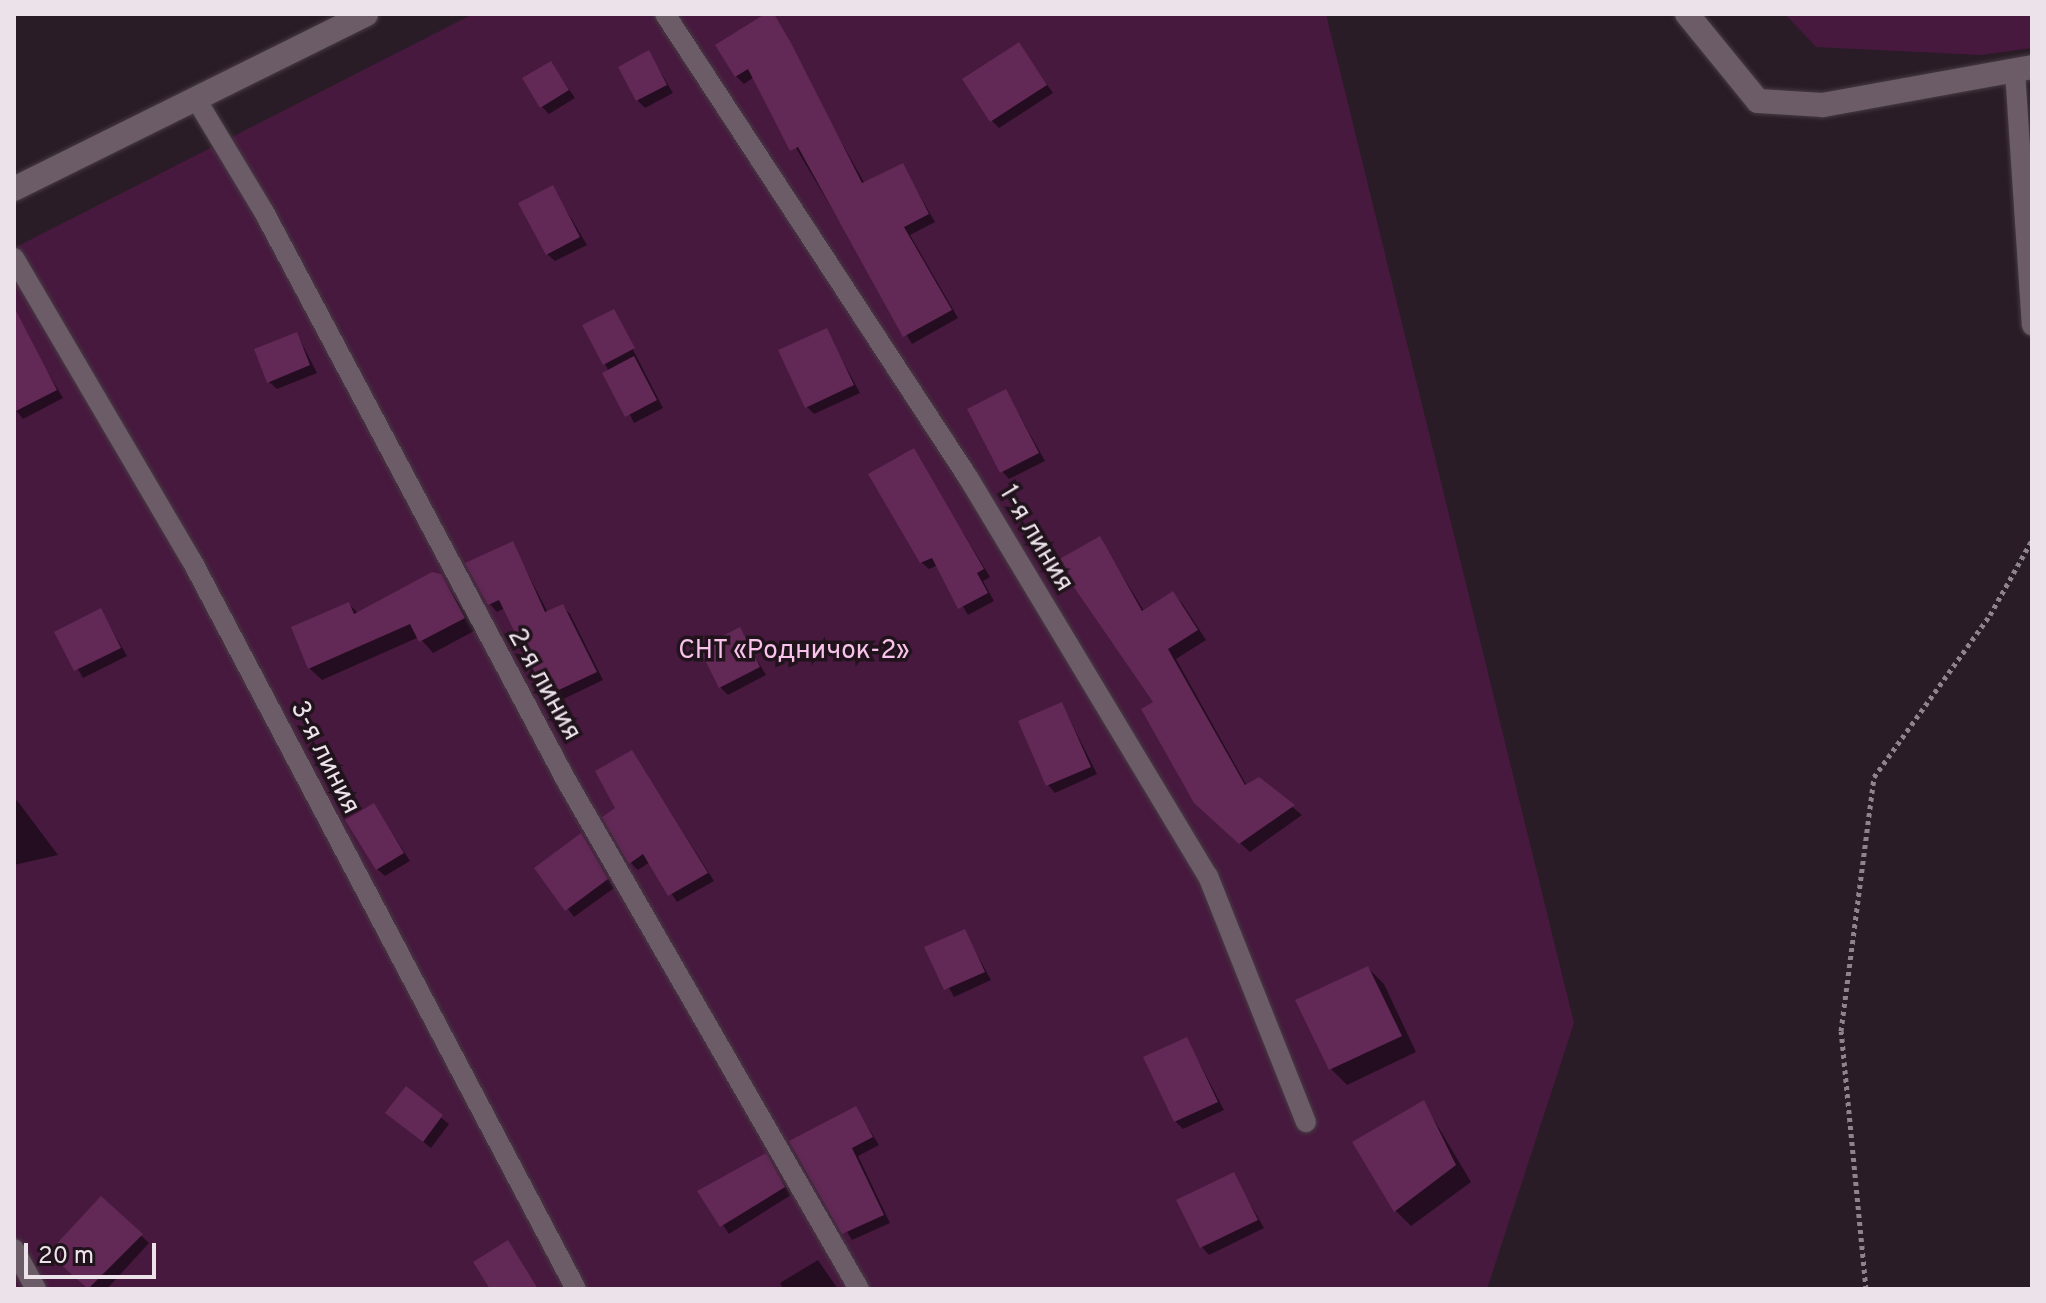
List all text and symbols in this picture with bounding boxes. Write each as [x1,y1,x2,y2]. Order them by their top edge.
street label: 1-я линия [991,480,1079,598]
street label: 2-я линия [499,624,587,746]
park label: СНТ «Родничок-2» [678,636,910,668]
street label: 3-я линия [282,696,366,820]
scale bar [28,1227,160,1277]
text: 20 m [38,1242,94,1272]

